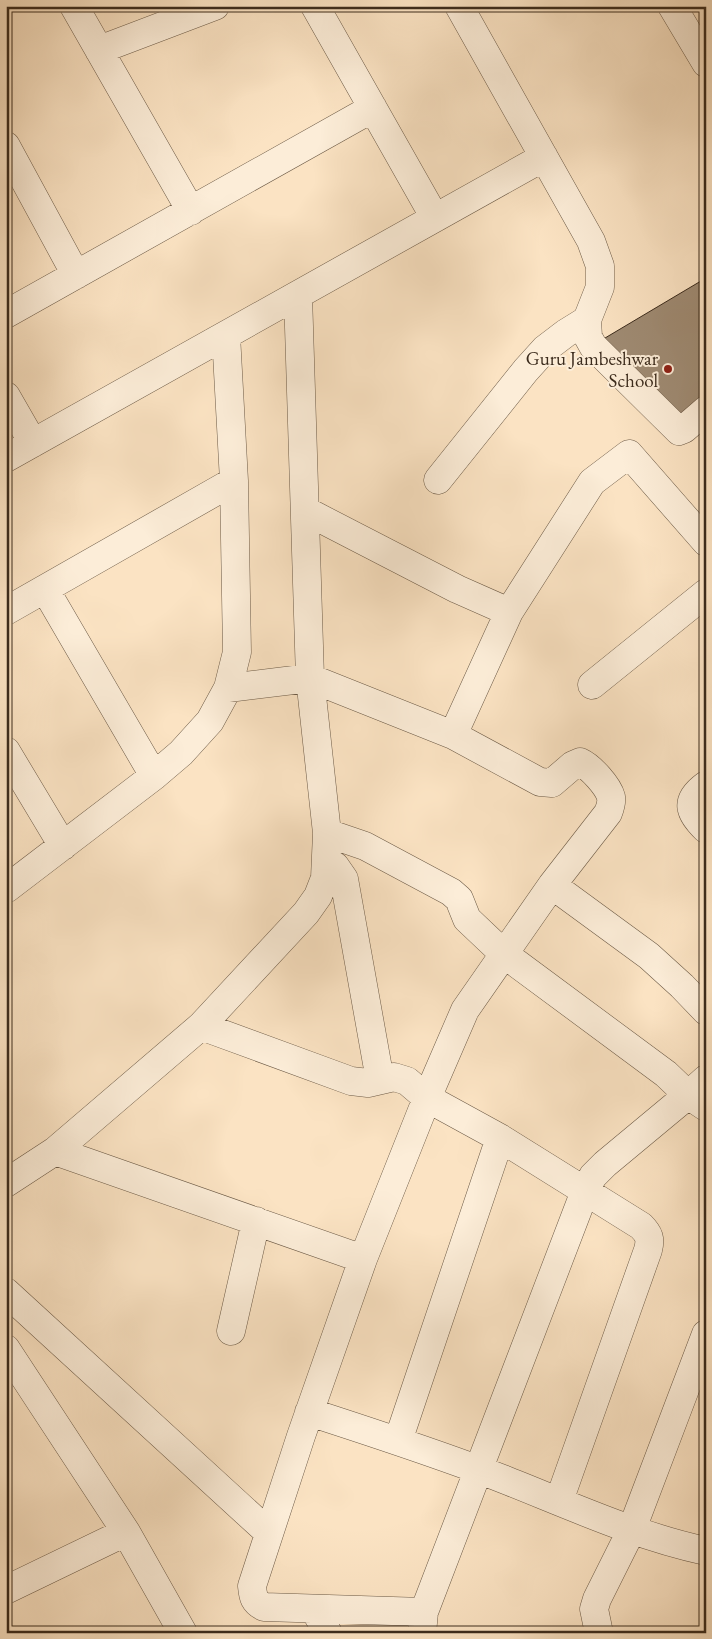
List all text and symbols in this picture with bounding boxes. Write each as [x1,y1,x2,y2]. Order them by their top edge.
place label: Guru Jambeshwar School [526,346,659,393]
marker: Guru Jambeshwar School [662,363,674,375]

